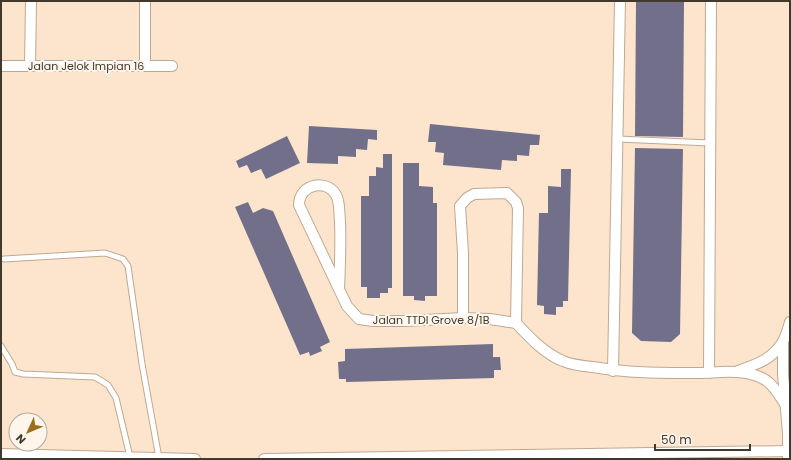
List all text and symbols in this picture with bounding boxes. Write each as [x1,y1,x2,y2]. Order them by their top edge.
street label: Jalan Jelok Impian 16 [28,58,144,74]
street label: Jalan TTDI Grove 8/1B [373,312,490,328]
north arrow [8,412,48,452]
scale bar [655,426,750,452]
text: N [12,430,29,447]
text: 50 m [661,431,692,448]

